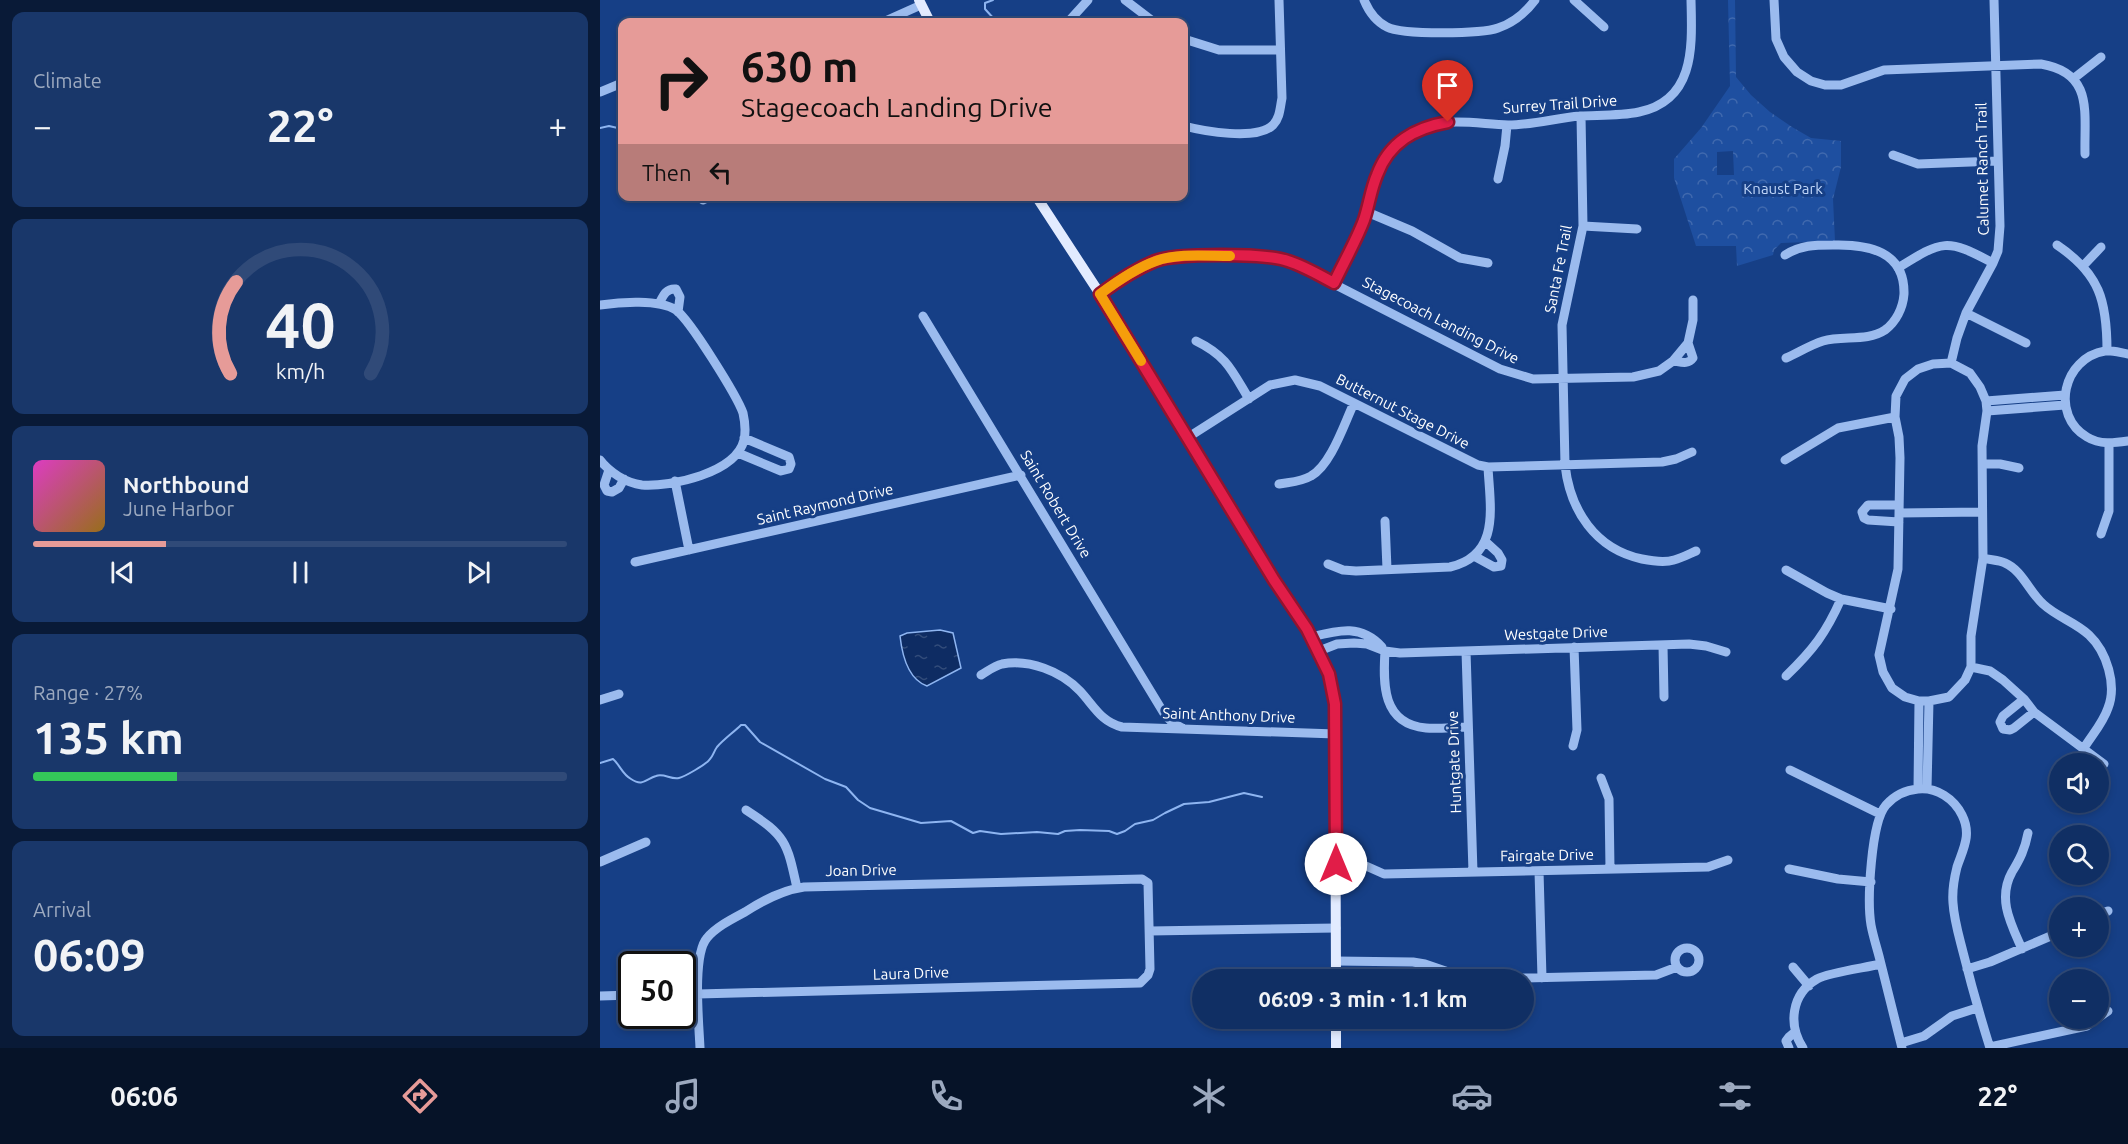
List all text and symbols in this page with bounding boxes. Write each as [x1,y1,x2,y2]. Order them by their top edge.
icon: right [642,42,720,120]
text: 630 m [741,43,858,90]
pin [1422,60,1473,122]
text: Climate [33,69,102,92]
icon: arrive [1431,69,1464,102]
text: Stagecoach Landing Drive [741,92,1053,122]
street label: Surrey Trail Drive [1502,92,1618,116]
text: 22° [267,100,333,151]
street label: Calumet Ranch Trail [1972,102,1992,236]
text: − [33,107,52,144]
text: + [548,107,567,144]
icon: left [704,156,737,189]
text: Then [642,160,692,185]
park label: Knaust Park [1743,180,1823,197]
street label: Santa Fe Trail [1541,223,1575,315]
street label: Stagecoach Landing Drive [1360,273,1522,367]
text: 40 [265,290,335,360]
text: km/h [275,359,325,383]
street label: Butternut Stage Drive [1333,370,1473,452]
street label: Saint Robert Drive [1017,447,1095,561]
text: Northbound [123,472,249,497]
street label: Saint Raymond Drive [755,480,895,528]
text: June Harbor [123,497,234,520]
icon: previous [106,556,139,589]
icon: pause [284,556,317,589]
icon: next [462,556,495,589]
street label: Westgate Drive [1504,623,1608,643]
text: Range · 27% [33,681,143,704]
street label: Saint Anthony Drive [1162,704,1296,726]
street label: Huntgate Drive [1444,710,1464,814]
text: 135 km [33,712,184,763]
map controls [2049,753,2109,1029]
button: sound [2049,753,2109,813]
button: search [2049,825,2109,885]
position arrow [1304,832,1368,896]
street label: Fairgate Drive [1500,846,1594,864]
street label: Joan Drive [825,861,897,879]
button: + [2049,897,2109,957]
text: Arrival [33,898,91,921]
text: 06:09 [33,929,146,980]
speed limit sign: 50 [618,951,696,1029]
street label: Laura Drive [873,963,949,983]
button: − [2049,969,2109,1029]
text: 06:09 · 3 min · 1.1 km [1258,986,1468,1011]
icon: directions [399,1075,441,1117]
icon: music [662,1075,704,1117]
icon: phone [925,1075,967,1117]
icon: climate [1188,1075,1230,1117]
icon: car [1451,1075,1493,1117]
icon: filters [1714,1075,1756,1117]
text: 06:06 [111,1081,178,1111]
text: 22° [1977,1081,2017,1111]

